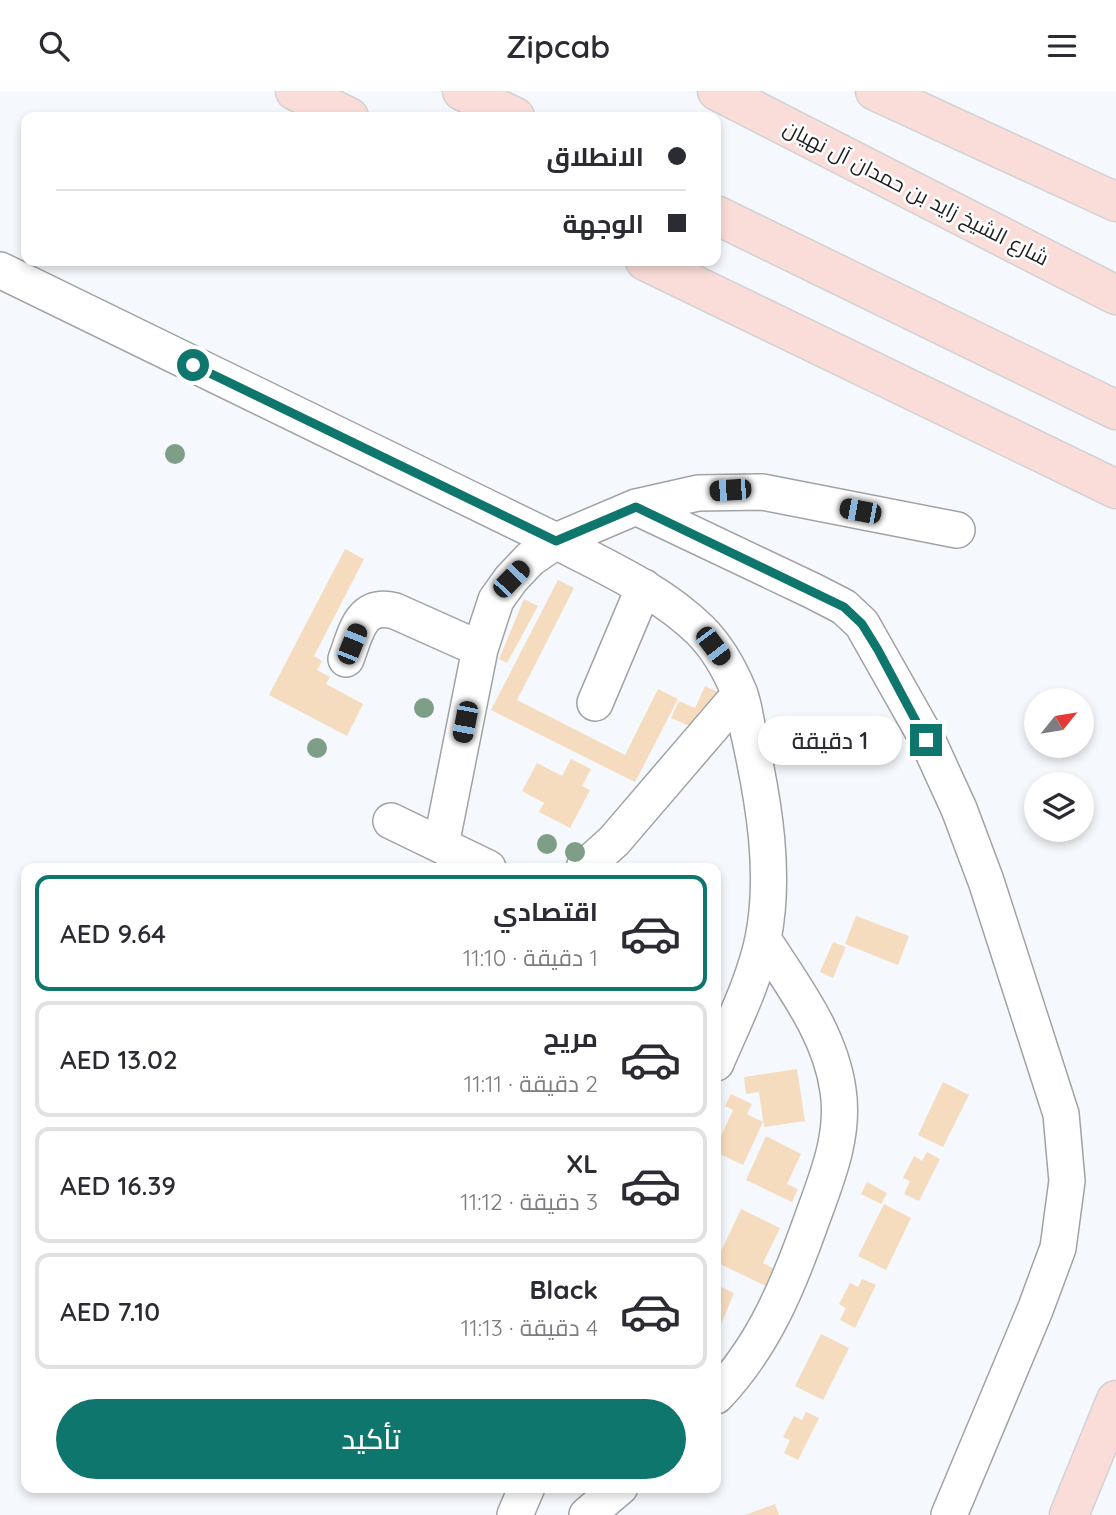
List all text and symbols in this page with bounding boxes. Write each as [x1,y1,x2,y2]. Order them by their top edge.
text: Zipcab [506,26,610,66]
icon: search [35,27,73,65]
icon: menu [1043,27,1081,65]
street label: شارع الشيخ زايد بن حمدان آل نهيان [778,114,1054,272]
text: الانطلاق [546,140,644,173]
text: الوجهة [563,207,644,240]
route start [177,349,209,381]
car [709,478,752,502]
car [838,497,883,525]
car [489,557,534,601]
car [335,621,370,667]
car [692,623,735,669]
north arrow [1024,688,1094,758]
map controls [1024,688,1094,842]
car [451,699,480,745]
callout: 1 دقيقة [758,715,902,765]
route end [910,724,942,756]
text: 1 دقيقة [792,726,868,755]
button: layers [1024,772,1094,842]
text: اقتصادي [493,895,598,928]
icon: car [619,902,682,965]
text: AED 9.64 [60,917,166,950]
text: 1 دقيقة · 11:10 [463,943,598,972]
text: مريح [543,1021,598,1054]
icon: car [619,1028,682,1091]
text: AED 13.02 [60,1043,178,1076]
text: 2 دقيقة · 11:11 [464,1069,598,1098]
text: XL [566,1147,598,1180]
icon: car [619,1154,682,1217]
text: AED 16.39 [60,1169,176,1202]
text: 3 دقيقة · 11:12 [460,1187,598,1216]
text: Black [529,1273,598,1306]
icon: car [619,1280,682,1343]
text: AED 7.10 [60,1295,160,1328]
text: 4 دقيقة · 11:13 [461,1313,598,1342]
button: تأكيد [56,1399,686,1479]

